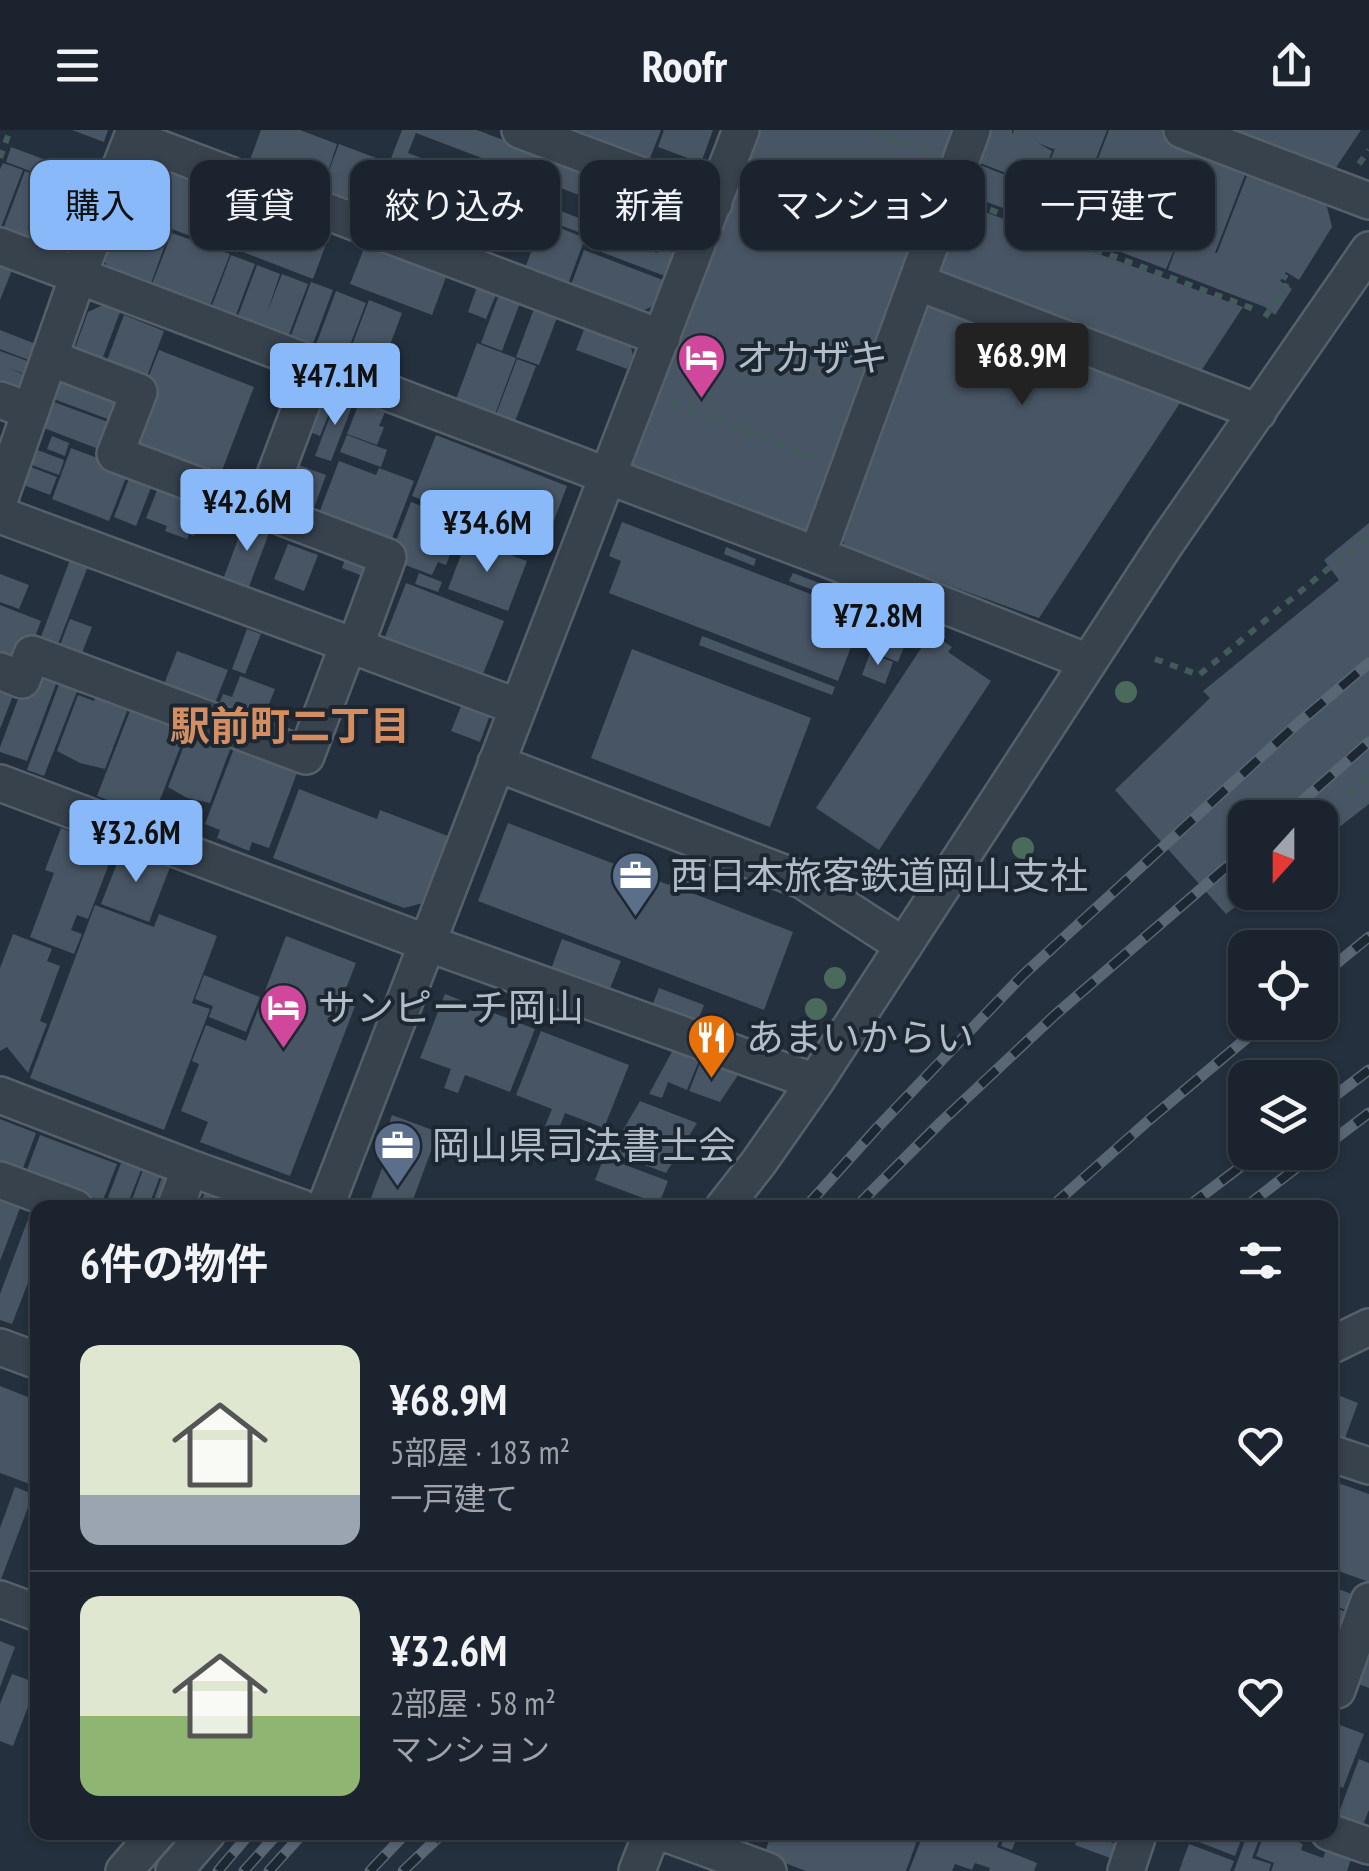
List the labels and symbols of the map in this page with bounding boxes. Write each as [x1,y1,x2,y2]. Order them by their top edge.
pin: ¥68.9M [941,323,1103,408]
hotel icon: オカザキ [675,332,727,400]
place label: オカザキ [736,332,888,381]
pin: ¥47.1M [254,343,416,428]
pin: ¥42.6M [166,469,328,554]
pin: ¥34.6M [406,490,568,575]
pin: ¥72.8M [797,583,959,668]
district label: 駅前町二丁目 [170,699,410,751]
pin: ¥32.6M [55,800,217,885]
north arrow [1228,800,1338,910]
office icon: 西日本旅客鉄道岡山支社 [609,850,661,918]
place label: 西日本旅客鉄道岡山支社 [670,850,1088,899]
hotel icon: サンピーチ岡山 [257,982,309,1050]
place label: サンピーチ岡山 [318,982,584,1031]
restaurant icon: あまいからい [685,1012,737,1080]
place label: あまいからい [746,1012,974,1061]
office icon: 岡山県司法書士会 [371,1120,423,1188]
place label: 岡山県司法書士会 [432,1120,736,1169]

